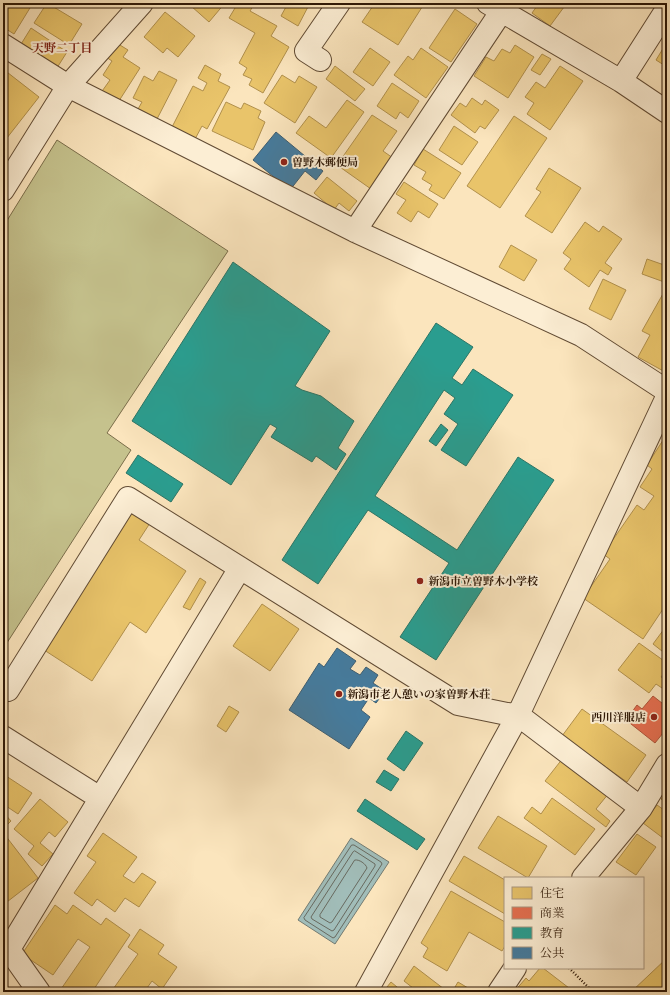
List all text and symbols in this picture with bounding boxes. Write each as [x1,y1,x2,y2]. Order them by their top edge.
district label: 天野二丁目 [32,41,92,56]
place label: 曽野木郵便局 [292,156,358,170]
marker: 曽野木郵便局 [279,157,289,167]
place label: 新潟市立曽野木小学校 [428,575,538,589]
marker: 新潟市立曽野木小学校 [415,576,425,586]
place label: 新潟市老人憩いの家曽野木荘 [347,688,491,702]
marker: 新潟市老人憩いの家曽野木荘 [334,689,344,699]
place label: 西川洋服店 [591,711,646,725]
marker: 西川洋服店 [649,712,659,722]
legend [504,877,644,969]
text: 住宅 [540,886,564,901]
text: 商業 [540,906,564,921]
text: 教育 [540,926,564,941]
text: 公共 [540,946,564,961]

